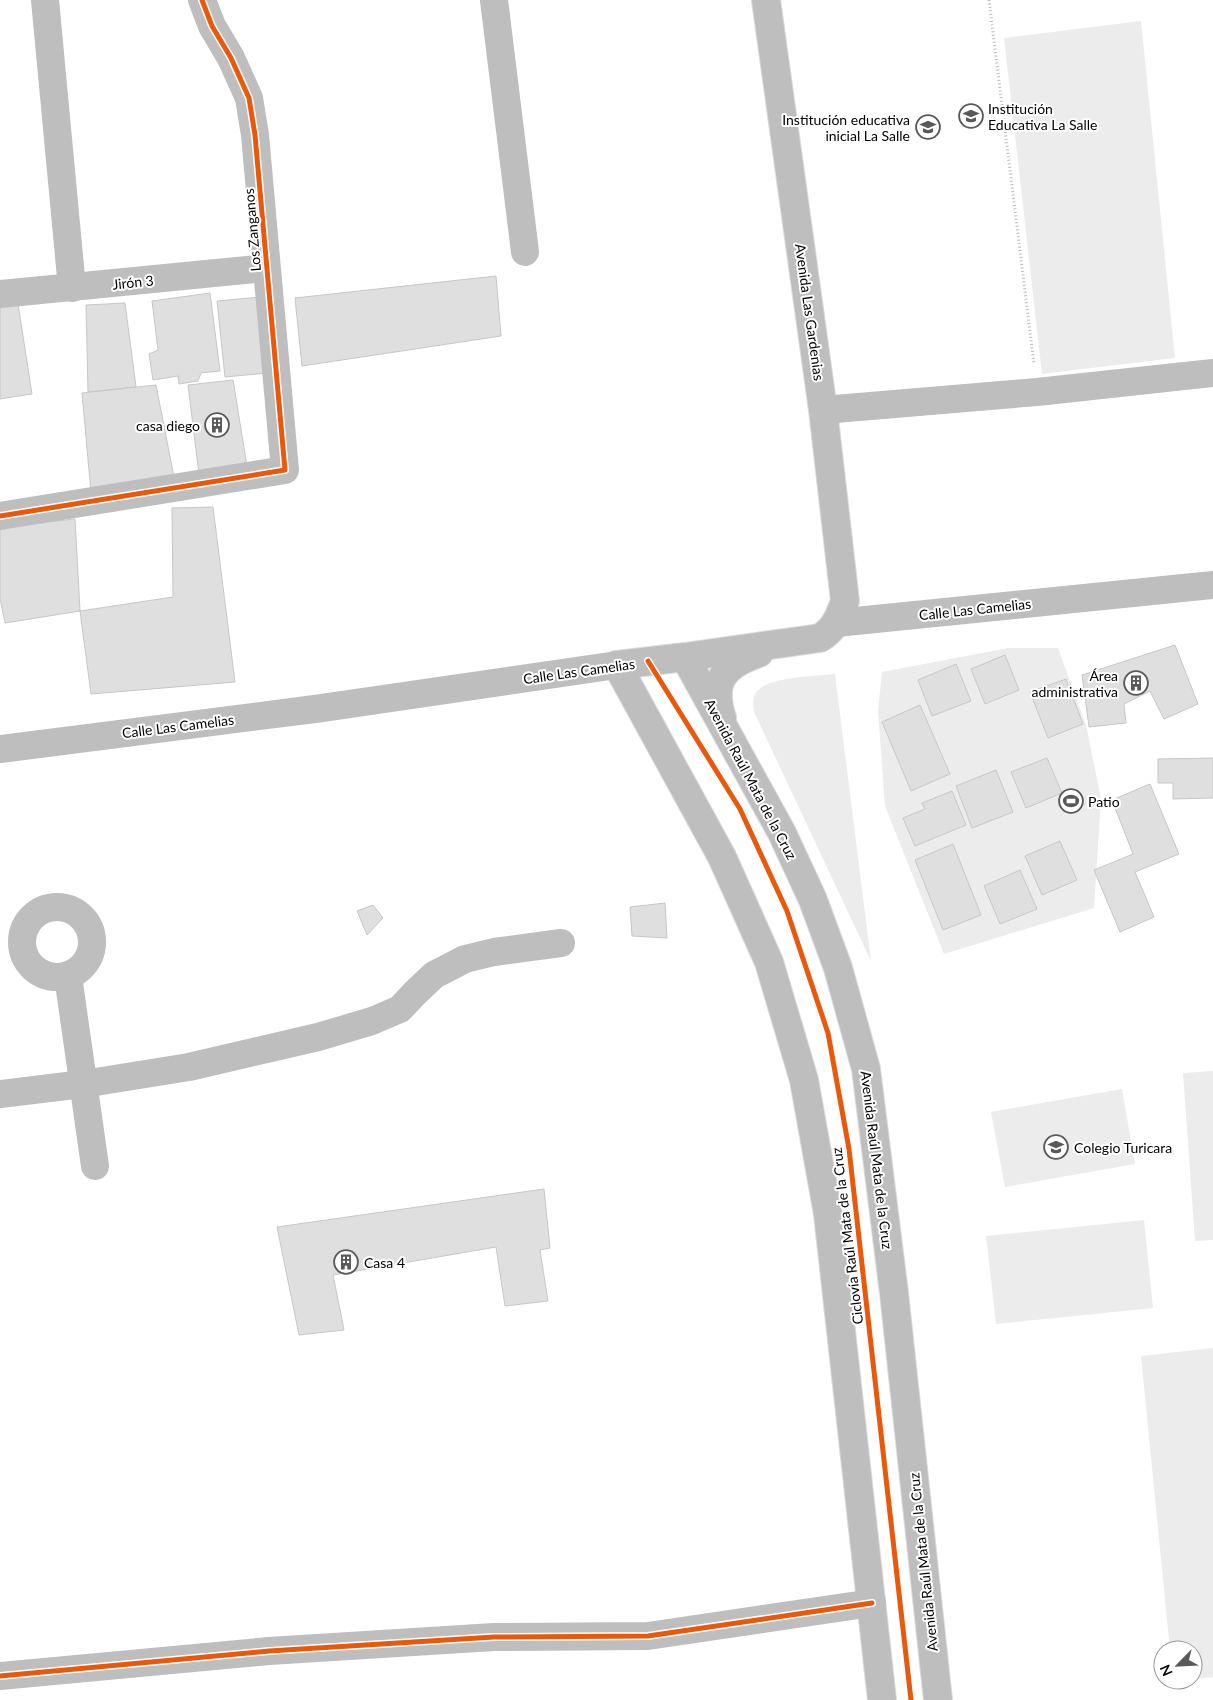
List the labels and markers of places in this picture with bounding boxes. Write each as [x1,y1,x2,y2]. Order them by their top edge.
place label: Institución Educativa La Salle [988,100,1097,133]
school or university icon: Institución Educativa La Salle [958,103,984,129]
place label: Institución educativa inicial La Salle [782,111,910,144]
school or university icon: Institución educativa inicial La Salle [915,114,941,140]
building icon: casa diego [204,412,230,438]
place label: casa diego [136,417,200,434]
place label: Área administrativa [1032,667,1118,700]
building icon: Área administrativa [1123,670,1149,696]
sports icon: Patio [1058,788,1084,814]
place label: Patio [1088,793,1120,810]
school or university icon: Colegio Turicara [1043,1134,1069,1160]
place label: Colegio Turicara [1074,1139,1172,1156]
building icon: Casa 4 [333,1249,359,1275]
place label: Casa 4 [364,1254,405,1271]

